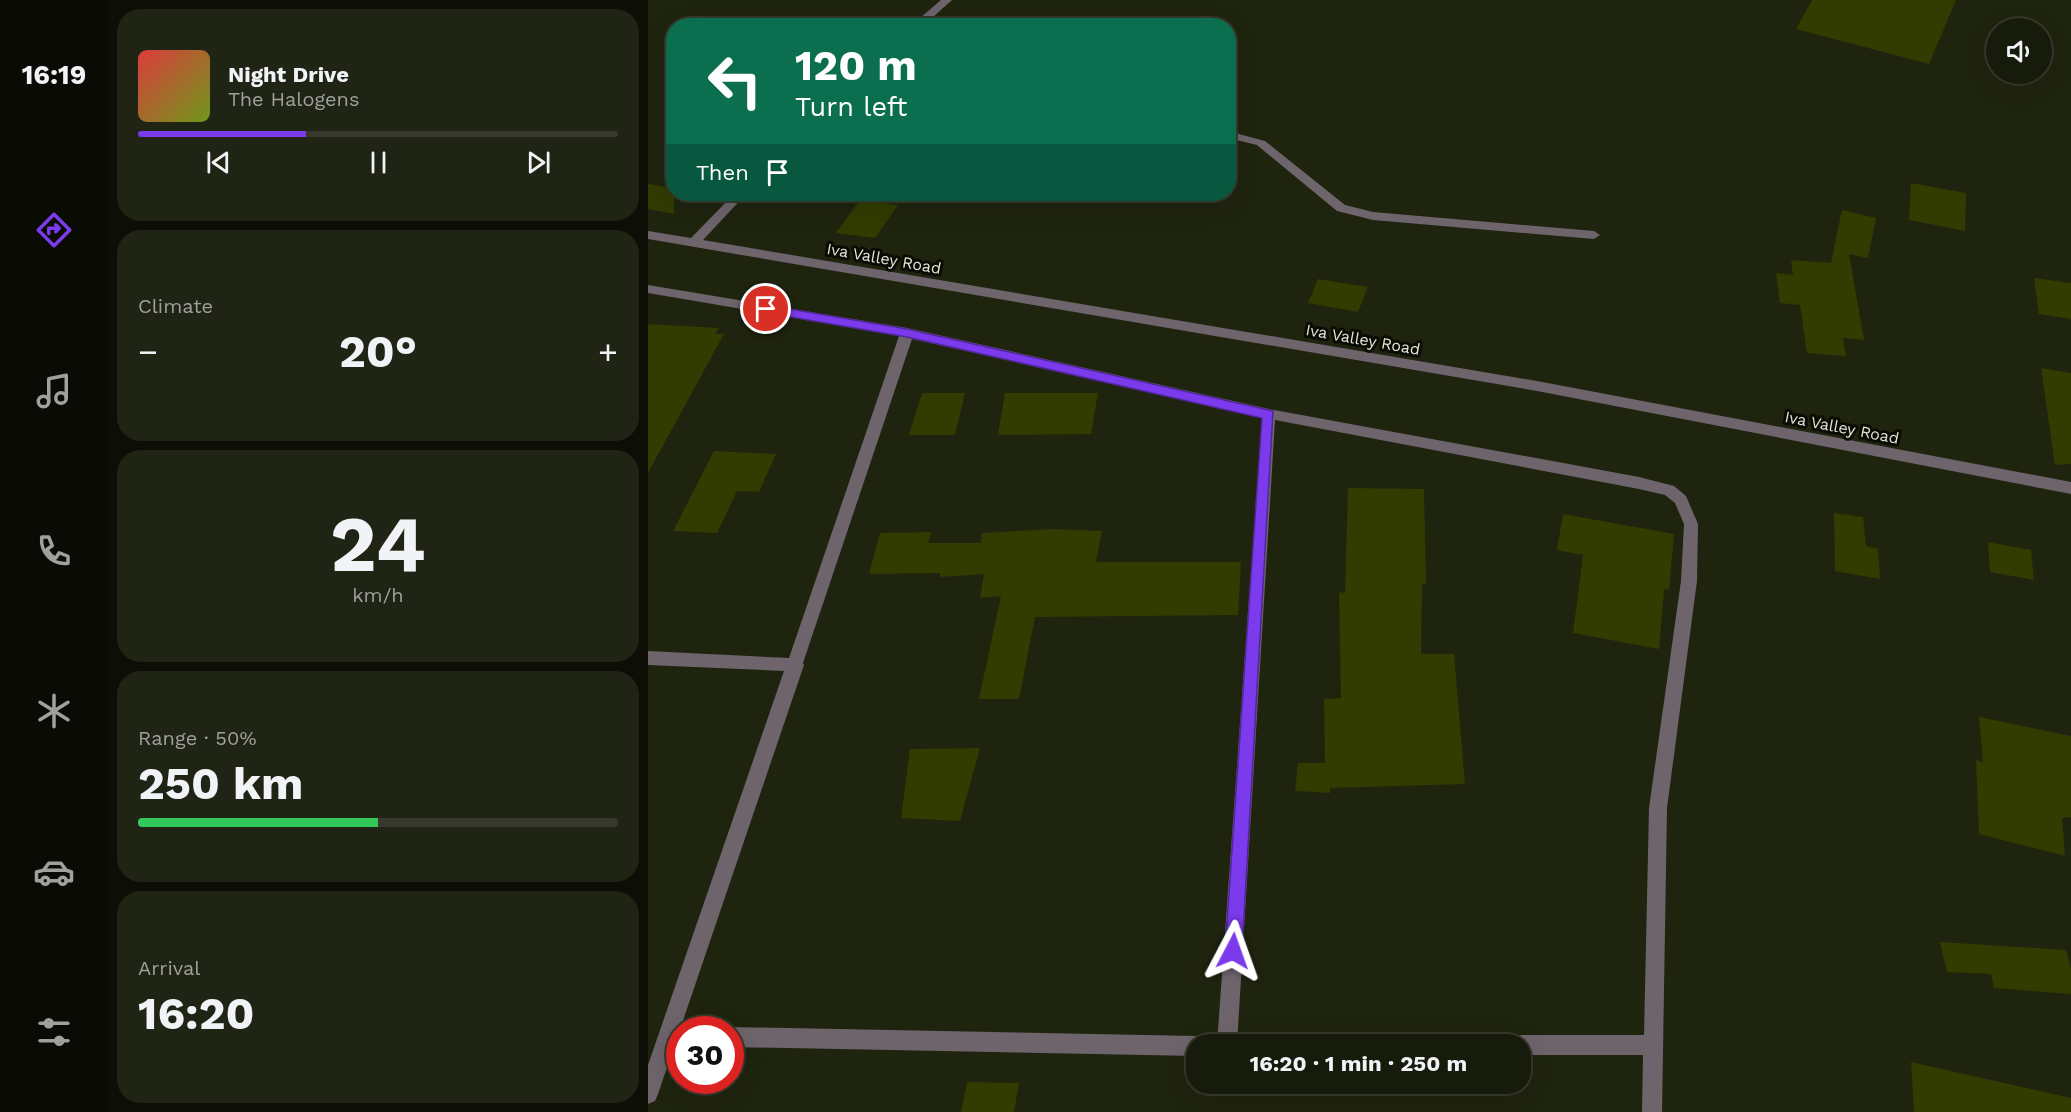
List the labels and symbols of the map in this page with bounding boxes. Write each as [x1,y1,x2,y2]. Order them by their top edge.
street label: Iva Valley Road [825,239,943,278]
pin [740,283,791,334]
street label: Iva Valley Road [1304,320,1422,359]
street label: Iva Valley Road [1783,407,1901,448]
position arrow [1201,919,1265,983]
speed limit sign: 30 [666,1016,744,1094]

